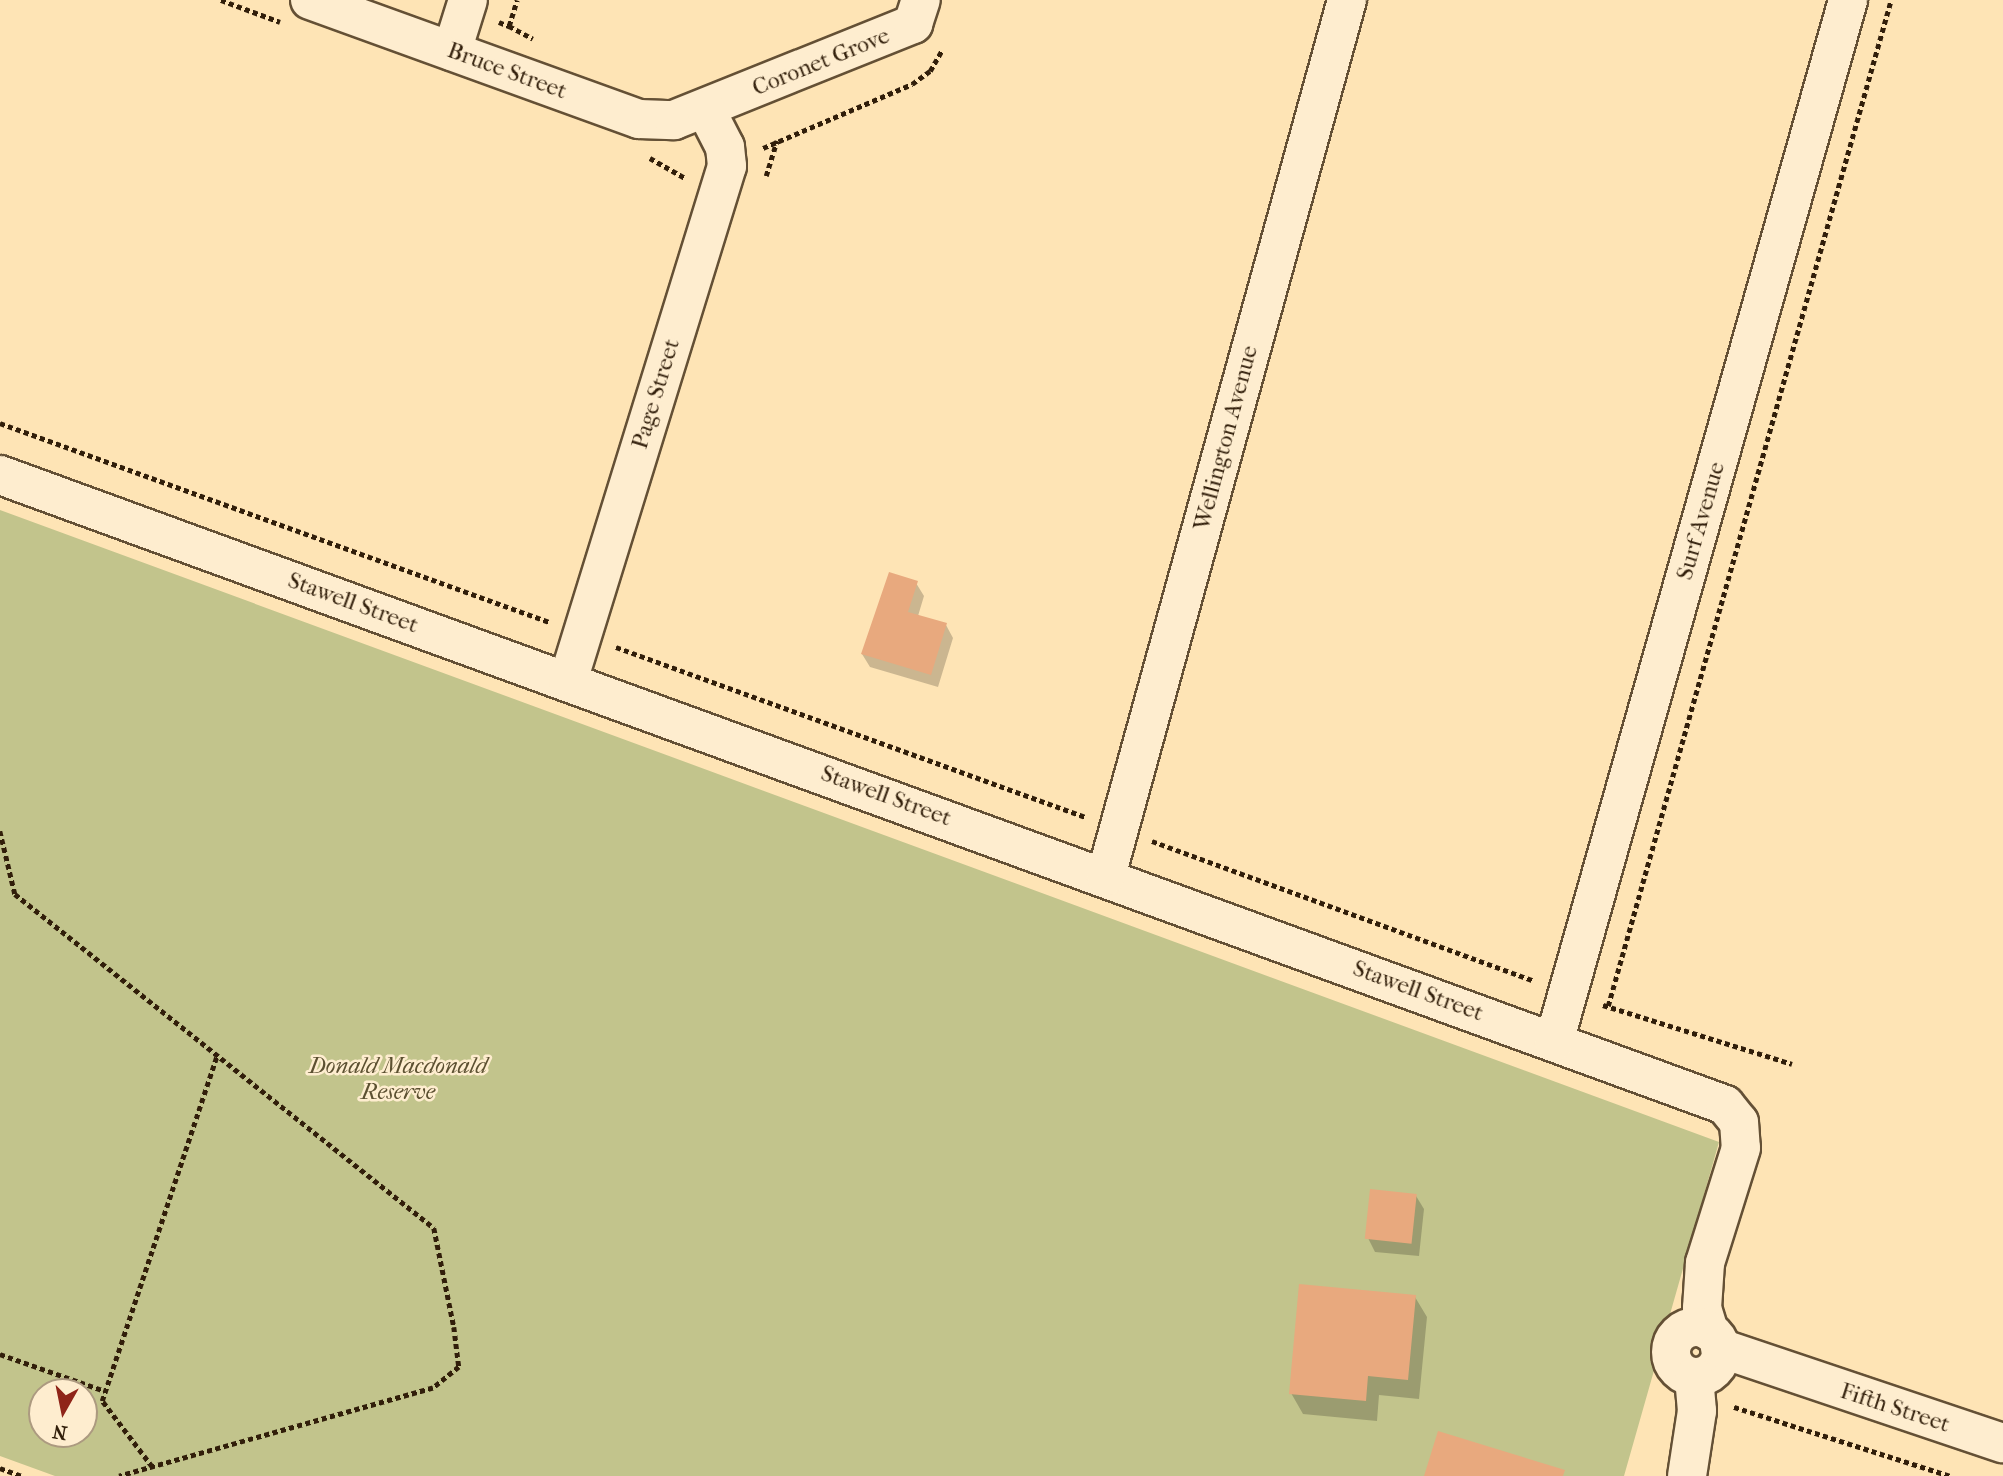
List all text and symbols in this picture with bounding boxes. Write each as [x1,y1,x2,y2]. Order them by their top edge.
street label: Coronet Grove [748,22,894,102]
street label: Bruce Street [444,37,570,105]
street label: Page Street [626,336,686,452]
street label: Wellington Avenue [1188,343,1264,533]
street label: Surf Avenue [1671,459,1731,583]
street label: Stawell Street [284,567,422,639]
street label: Stawell Street [817,760,955,832]
street label: Stawell Street [1349,955,1487,1027]
park label: Donald Macdonald Reserve [309,1052,487,1106]
street label: Fifth Street [1837,1377,1953,1439]
north arrow [28,1378,98,1448]
text: N [51,1420,69,1444]

